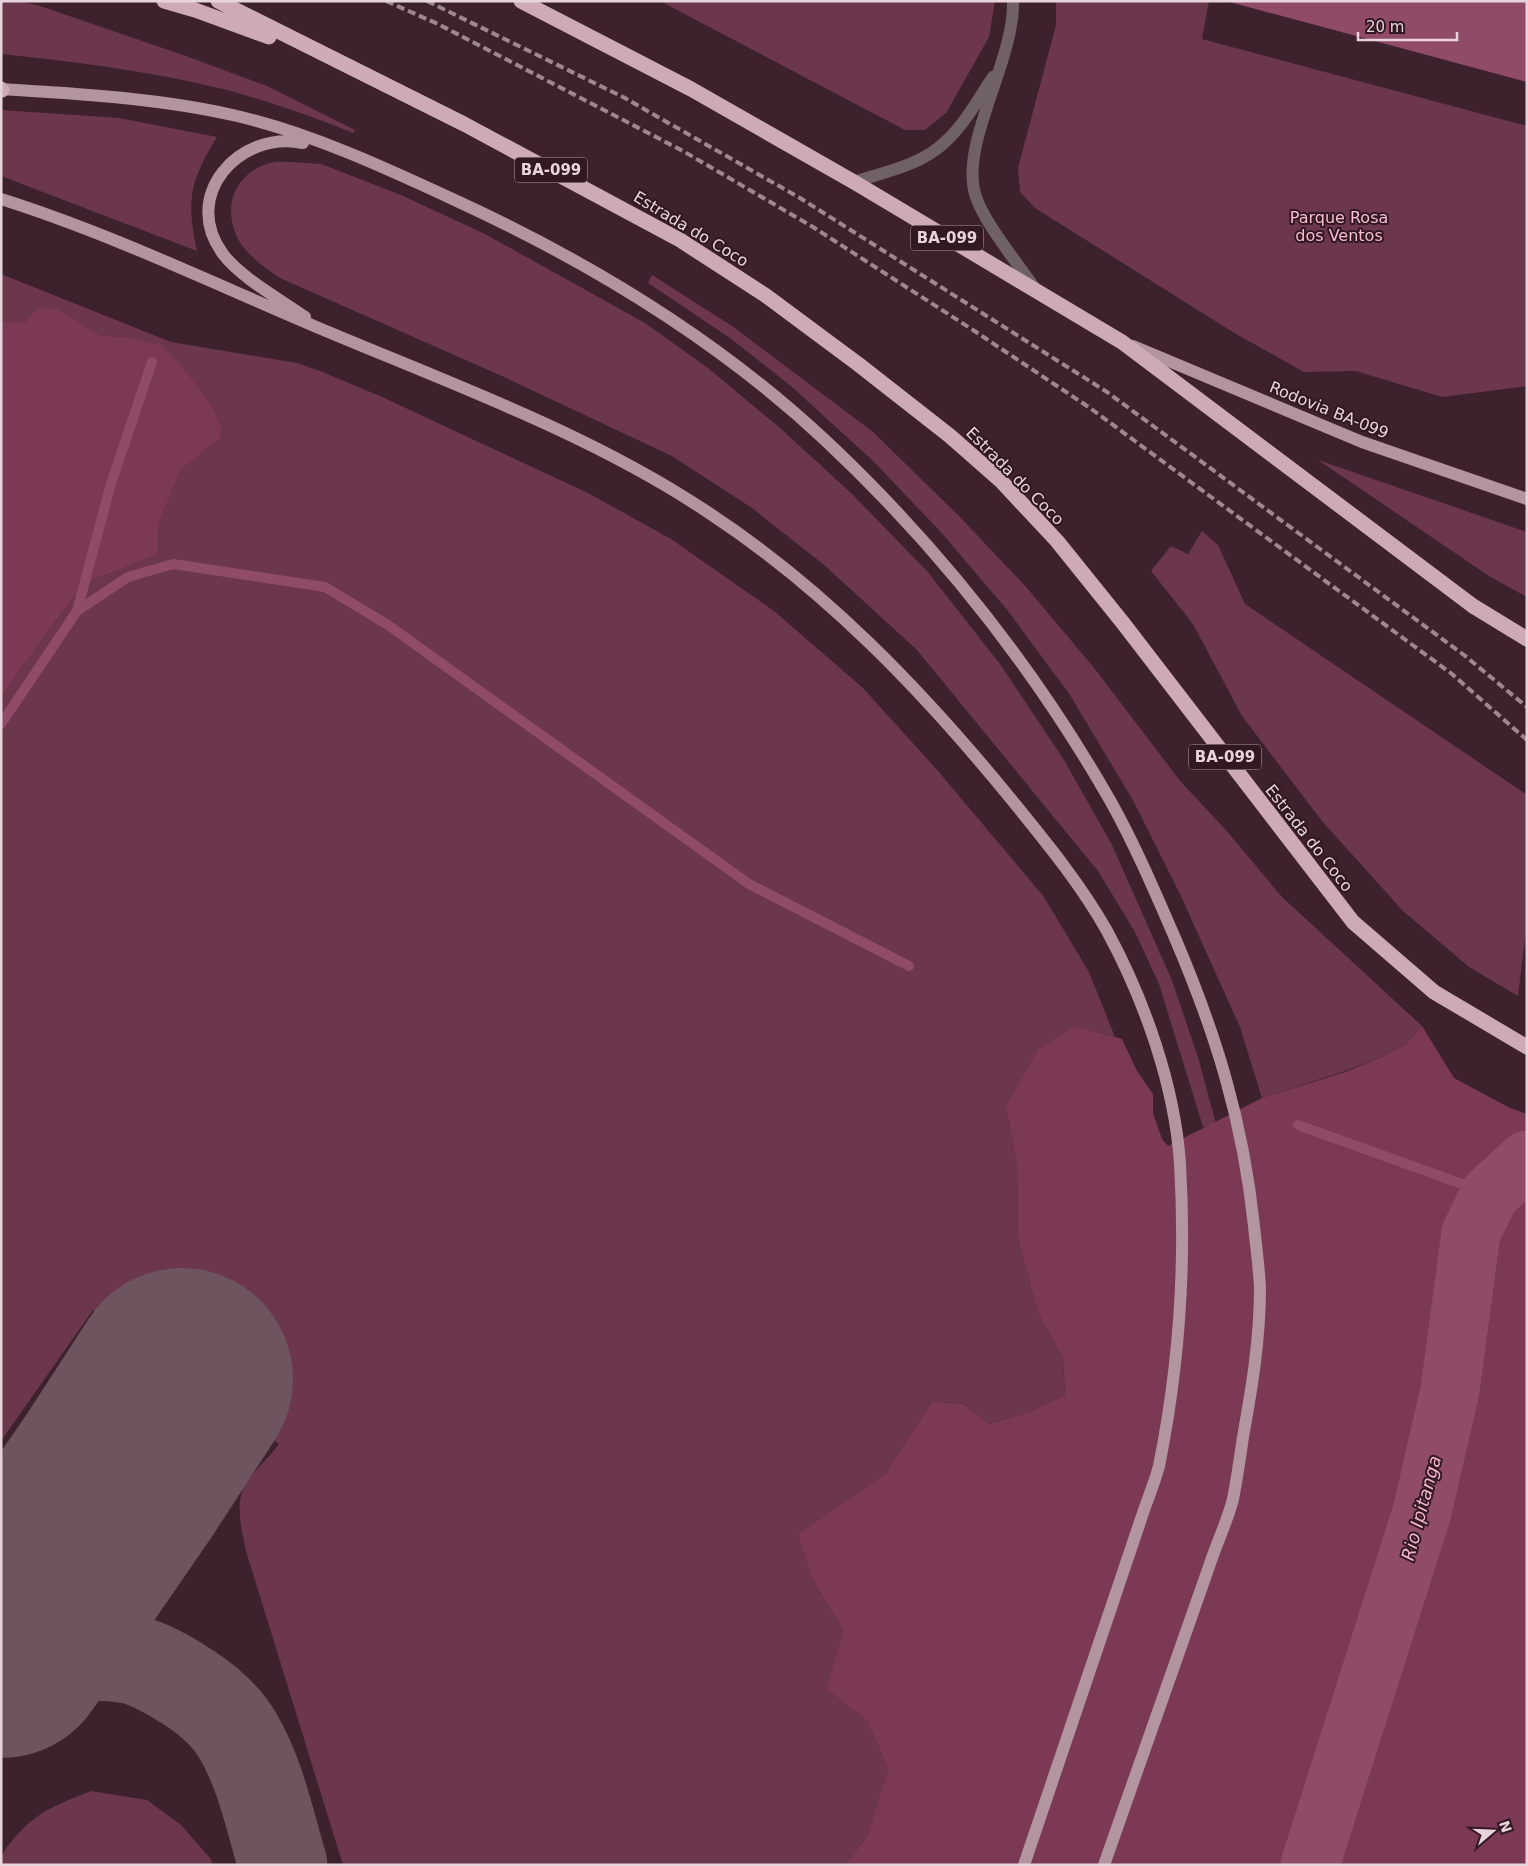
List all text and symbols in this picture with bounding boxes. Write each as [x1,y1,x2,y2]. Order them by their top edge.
scale bar [1358,10,1457,42]
text: 20 m [1366,18,1404,36]
road number: BA-099 [515,158,587,182]
street label: Estrada do Coco [630,187,752,271]
park label: Parque Rosa dos Ventos [1290,208,1388,245]
road number: BA-099 [911,226,983,250]
street label: Rodovia BA-099 [1267,377,1391,443]
street label: Estrada do Coco [962,423,1068,529]
road number: BA-099 [1189,744,1261,770]
street label: Estrada do Coco [1261,781,1357,895]
water label: Rio Ipitanga [1397,1453,1445,1563]
north arrow [1468,1806,1518,1856]
text: N [1496,1819,1515,1835]

